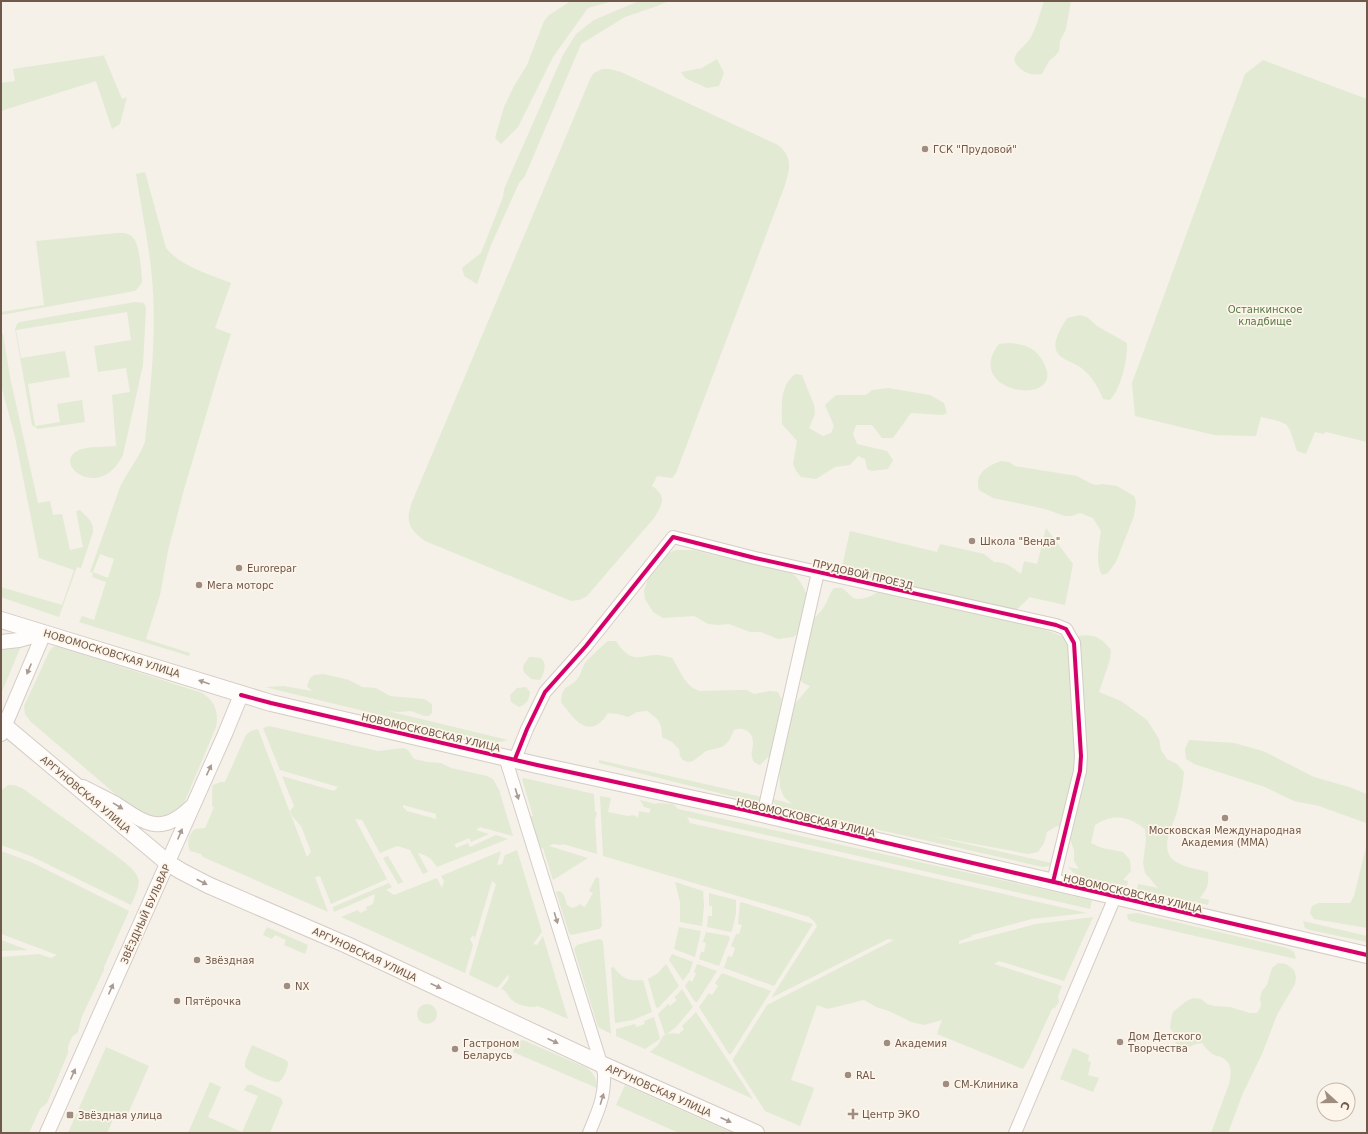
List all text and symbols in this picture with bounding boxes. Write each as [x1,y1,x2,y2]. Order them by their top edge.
marker: ГСК "Прудовой" [920,144,930,154]
place label: ГСК "Прудовой" [933,144,1017,155]
park label: Останкинское кладбище [1228,304,1302,327]
marker: Школа "Венда" [967,536,977,546]
place label: Школа "Венда" [980,536,1060,547]
street label: ПРУДОВОЙ ПРОЕЗД [812,557,915,591]
marker: Eurorepar [234,563,244,573]
place label: Eurorepar [247,563,297,574]
marker: Мега моторс [194,580,204,590]
place label: Мега моторс [207,580,274,591]
street label: НОВОМОСКОВСКАЯ УЛИЦА [42,627,182,680]
one-way arrow [26,663,32,674]
one-way arrow [198,679,210,685]
street label: НОВОМОСКОВСКАЯ УЛИЦА [360,711,502,754]
street label: АРГУНОВСКАЯ УЛИЦА [38,754,133,835]
one-way arrow [206,764,212,775]
one-way arrow [514,788,520,800]
street label: НОВОМОСКОВСКАЯ УЛИЦА [735,796,877,839]
one-way arrow [113,802,123,810]
marker: Московская Международная Академия (ММА) [1220,813,1230,823]
place label: Московская Международная Академия (ММА) [1149,825,1301,848]
one-way arrow [177,828,184,840]
street label: ЗВЁЗДНЫЙ БУЛЬВАР [118,862,172,966]
street label: НОВОМОСКОВСКАЯ УЛИЦА [1062,872,1204,915]
one-way arrow [196,879,208,885]
one-way arrow [553,913,559,925]
street label: АРГУНОВСКАЯ УЛИЦА [311,925,419,984]
marker: Звёздная [192,955,202,965]
place label: Звёздная [205,955,254,966]
marker: NX [282,981,292,991]
place label: NX [295,981,309,992]
one-way arrow [108,983,114,994]
one-way arrow [430,983,441,989]
marker: Пятёрочка [172,996,182,1006]
place label: Пятёрочка [185,996,241,1007]
place label: Дом Детского Творчества [1127,1031,1201,1054]
marker: Дом Детского Творчества [1115,1037,1125,1047]
place label: Гастроном Беларусь [463,1038,519,1061]
one-way arrow [548,1038,559,1044]
marker: Академия [882,1038,892,1048]
place label: Академия [895,1038,947,1049]
marker: Гастроном Беларусь [450,1044,460,1054]
street label: АРГУНОВСКАЯ УЛИЦА [604,1062,713,1119]
one-way arrow [70,1068,76,1080]
marker: RAL [843,1070,853,1080]
place label: RAL [856,1070,875,1081]
marker: СМ-Клиника [941,1079,951,1089]
place label: СМ-Клиника [954,1079,1018,1090]
north arrow [1316,1082,1356,1122]
one-way arrow [599,1093,605,1105]
text: С [1337,1099,1352,1112]
marker: Центр ЭКО [847,1108,859,1120]
place label: Центр ЭКО [862,1109,920,1120]
marker: Звёздная улица [65,1110,75,1120]
place label: Звёздная улица [78,1110,162,1121]
one-way arrow [720,1117,731,1123]

